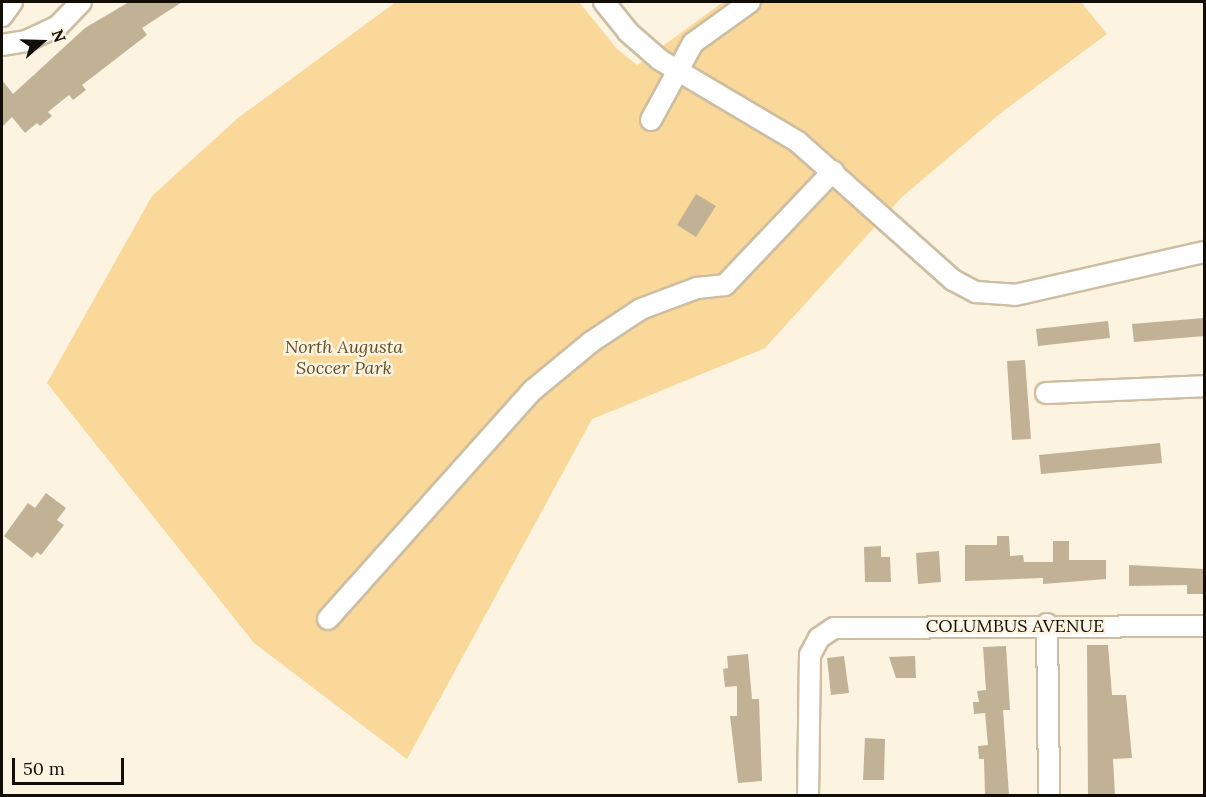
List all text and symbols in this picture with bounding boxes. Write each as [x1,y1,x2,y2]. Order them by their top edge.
north arrow [12,12,72,72]
text: N [47,27,70,45]
park label: North Augusta Soccer Park [285,337,403,380]
street label: COLUMBUS AVENUE [926,615,1104,637]
scale bar [15,746,128,784]
text: 50 m [23,757,65,780]

